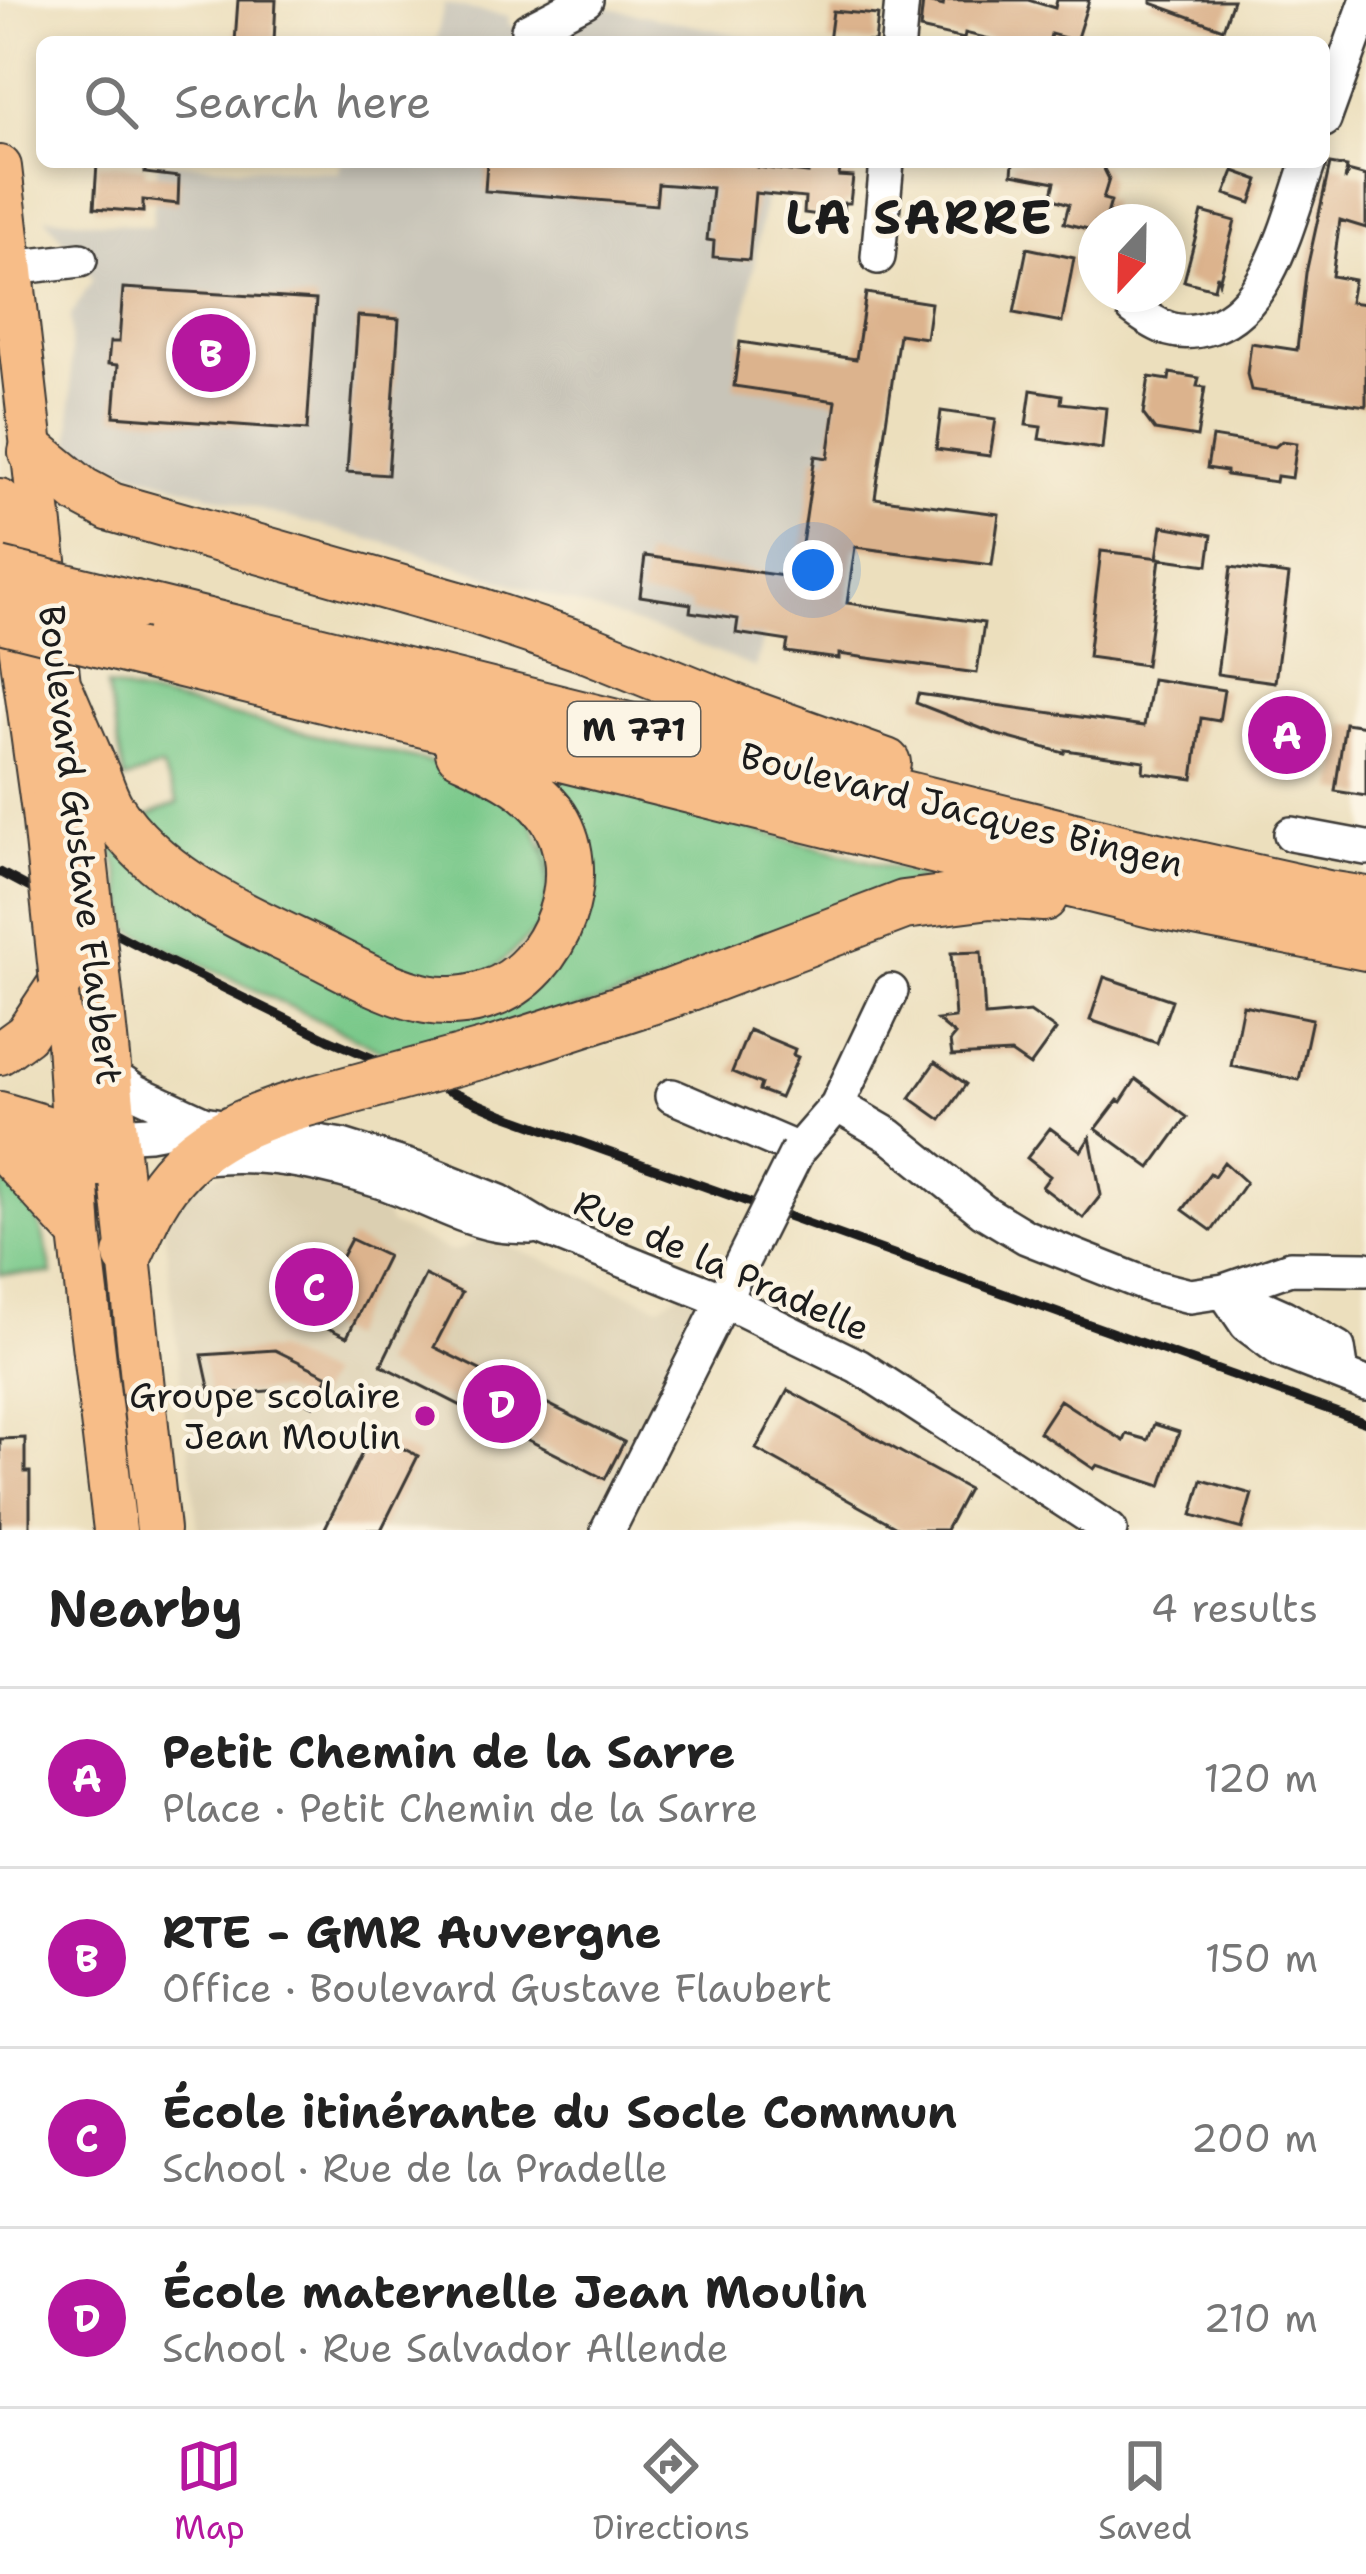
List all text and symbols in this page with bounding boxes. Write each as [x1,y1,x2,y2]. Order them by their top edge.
search box [36,36,1330,168]
icon: search [78,69,144,135]
text: Search here [174,72,431,132]
district label: LA SARRE [785,185,1055,249]
north arrow [1078,204,1186,312]
pin: B [172,308,250,398]
your location [783,540,843,600]
street label: Boulevard Gustave Flaubert [27,603,134,1088]
pin: A [1248,690,1326,780]
road number: M 771 [568,702,700,756]
street label: Boulevard Jacques Bingen [735,731,1188,888]
street label: Rue de la Pradelle [566,1178,877,1353]
pin: C [275,1242,353,1332]
pin: D [463,1359,541,1449]
place label: Groupe scolaire Jean Moulin [129,1371,401,1461]
marker: Groupe scolaire Jean Moulin [412,1403,438,1429]
text: Nearby [48,1574,243,1642]
text: 4 results [1151,1582,1318,1634]
text: Petit Chemin de la Sarre [162,1722,735,1782]
text: A [72,1752,102,1804]
text: 120 m [1203,1752,1318,1804]
text: Place · Petit Chemin de la Sarre [162,1782,758,1834]
text: RTE - GMR Auvergne [162,1902,662,1962]
text: B [75,1932,99,1984]
text: 150 m [1205,1932,1318,1984]
text: Office · Boulevard Gustave Flaubert [162,1962,832,2014]
text: École itinérante du Socle Commun [162,2082,957,2142]
text: C [75,2112,99,2164]
text: 200 m [1191,2112,1318,2164]
text: School · Rue de la Pradelle [162,2142,668,2194]
text: École maternelle Jean Moulin [162,2262,867,2322]
text: D [73,2292,101,2344]
text: 210 m [1203,2292,1318,2344]
text: School · Rue Salvador Allende [162,2322,729,2374]
tab: Map [174,2433,245,2550]
tab: Directions [593,2433,750,2550]
tab: Saved [1098,2433,1192,2550]

